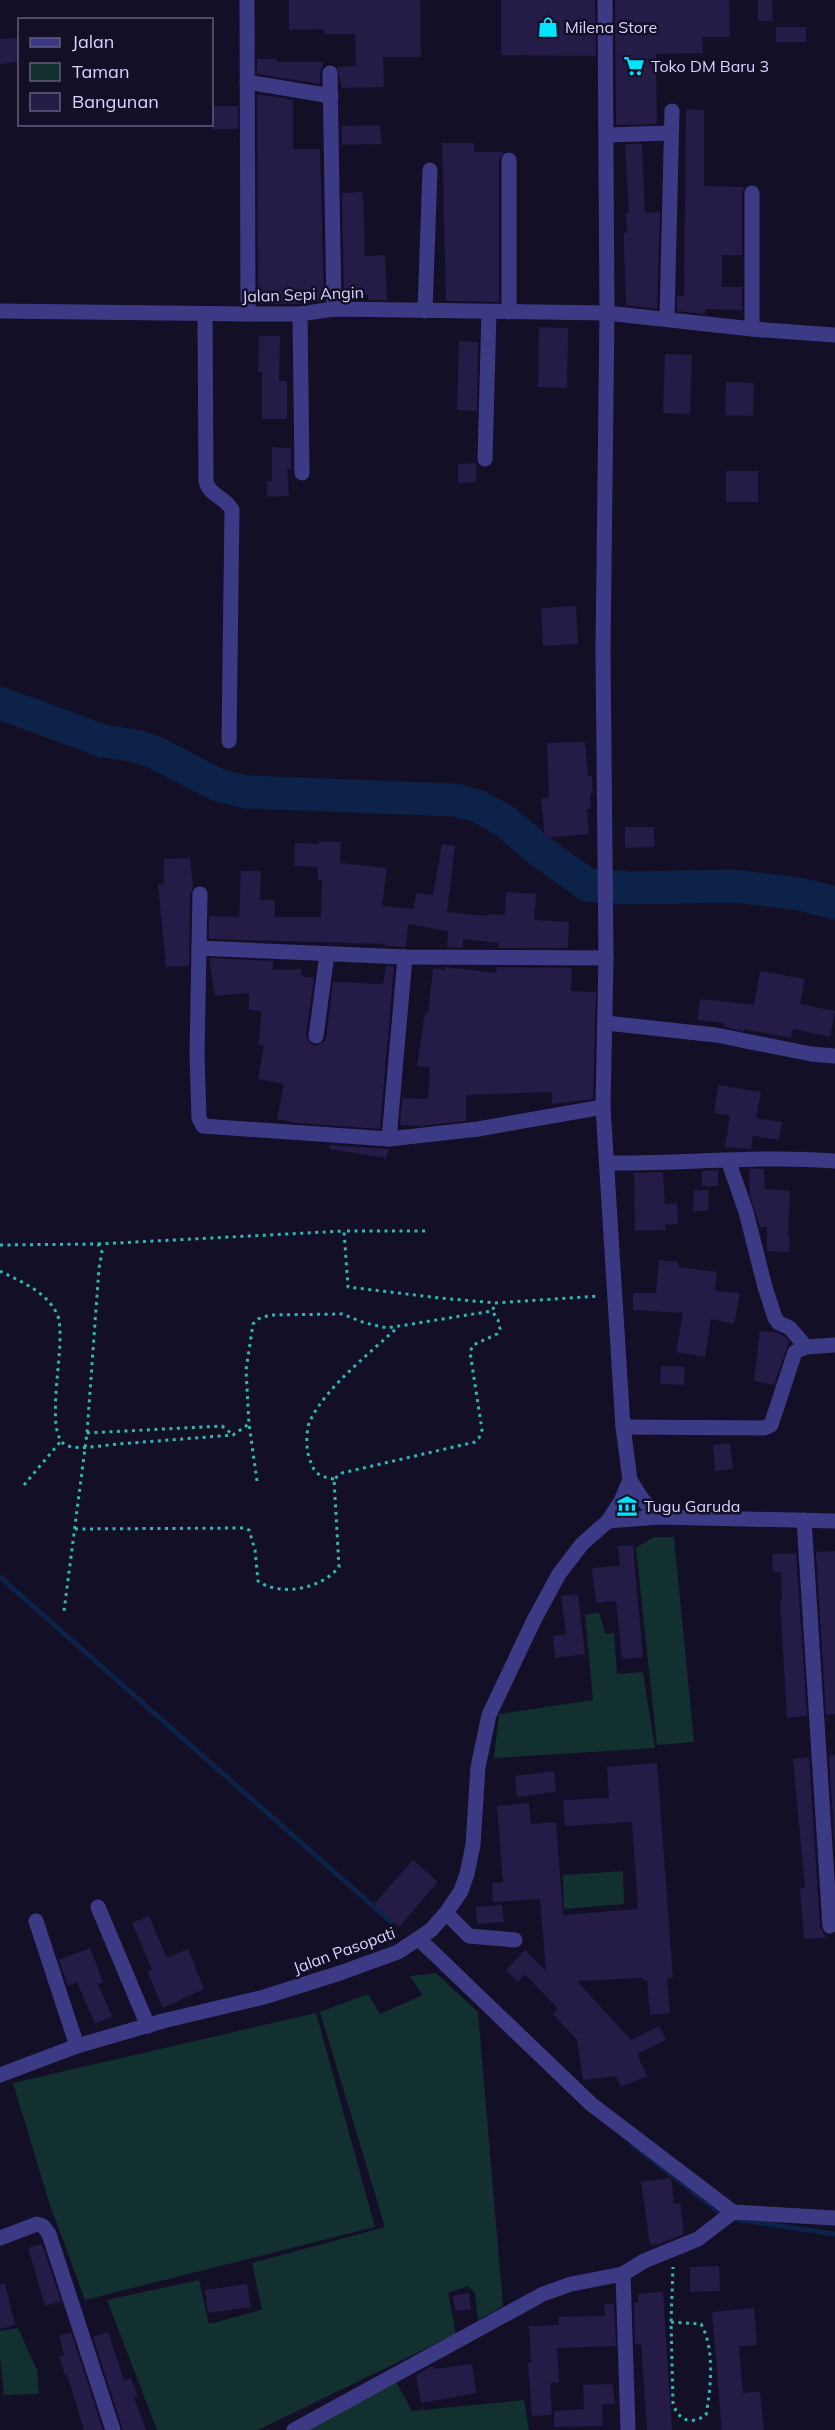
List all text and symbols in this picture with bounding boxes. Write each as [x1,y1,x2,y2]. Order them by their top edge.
shop icon: Milena Store [536,15,560,39]
place label: Milena Store [565,17,657,37]
legend [18,18,213,126]
text: Jalan [72,30,114,53]
supermarket icon: Toko DM Baru 3 [622,54,646,78]
place label: Toko DM Baru 3 [651,56,769,76]
text: Taman [72,60,129,83]
text: Bangunan [72,90,159,113]
street label: Jalan Sepi Angin [242,282,364,306]
museum icon: Tugu Garuda [615,1494,639,1518]
place label: Tugu Garuda [644,1496,740,1516]
street label: Jalan Pasopati [290,1922,398,1978]

